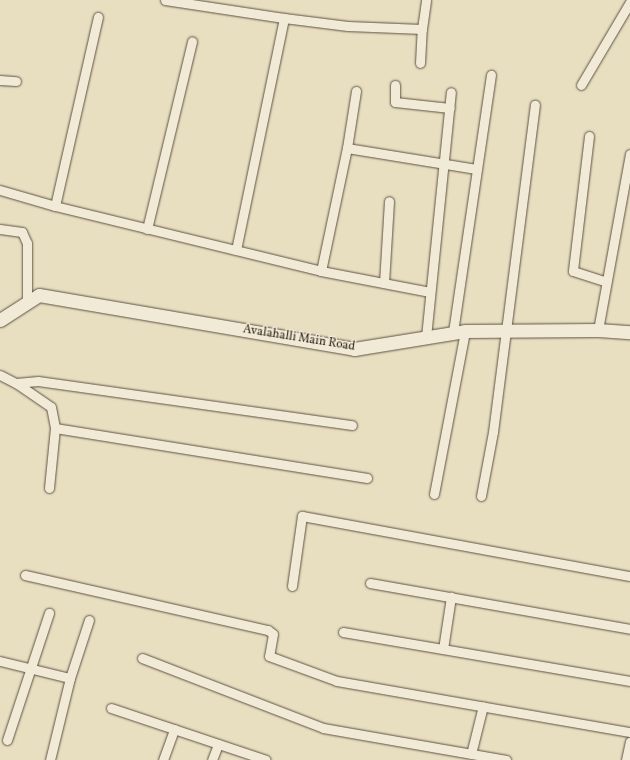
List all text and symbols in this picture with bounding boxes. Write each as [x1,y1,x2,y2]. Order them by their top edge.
street label: Avalahalli Main Road [242,323,356,355]

